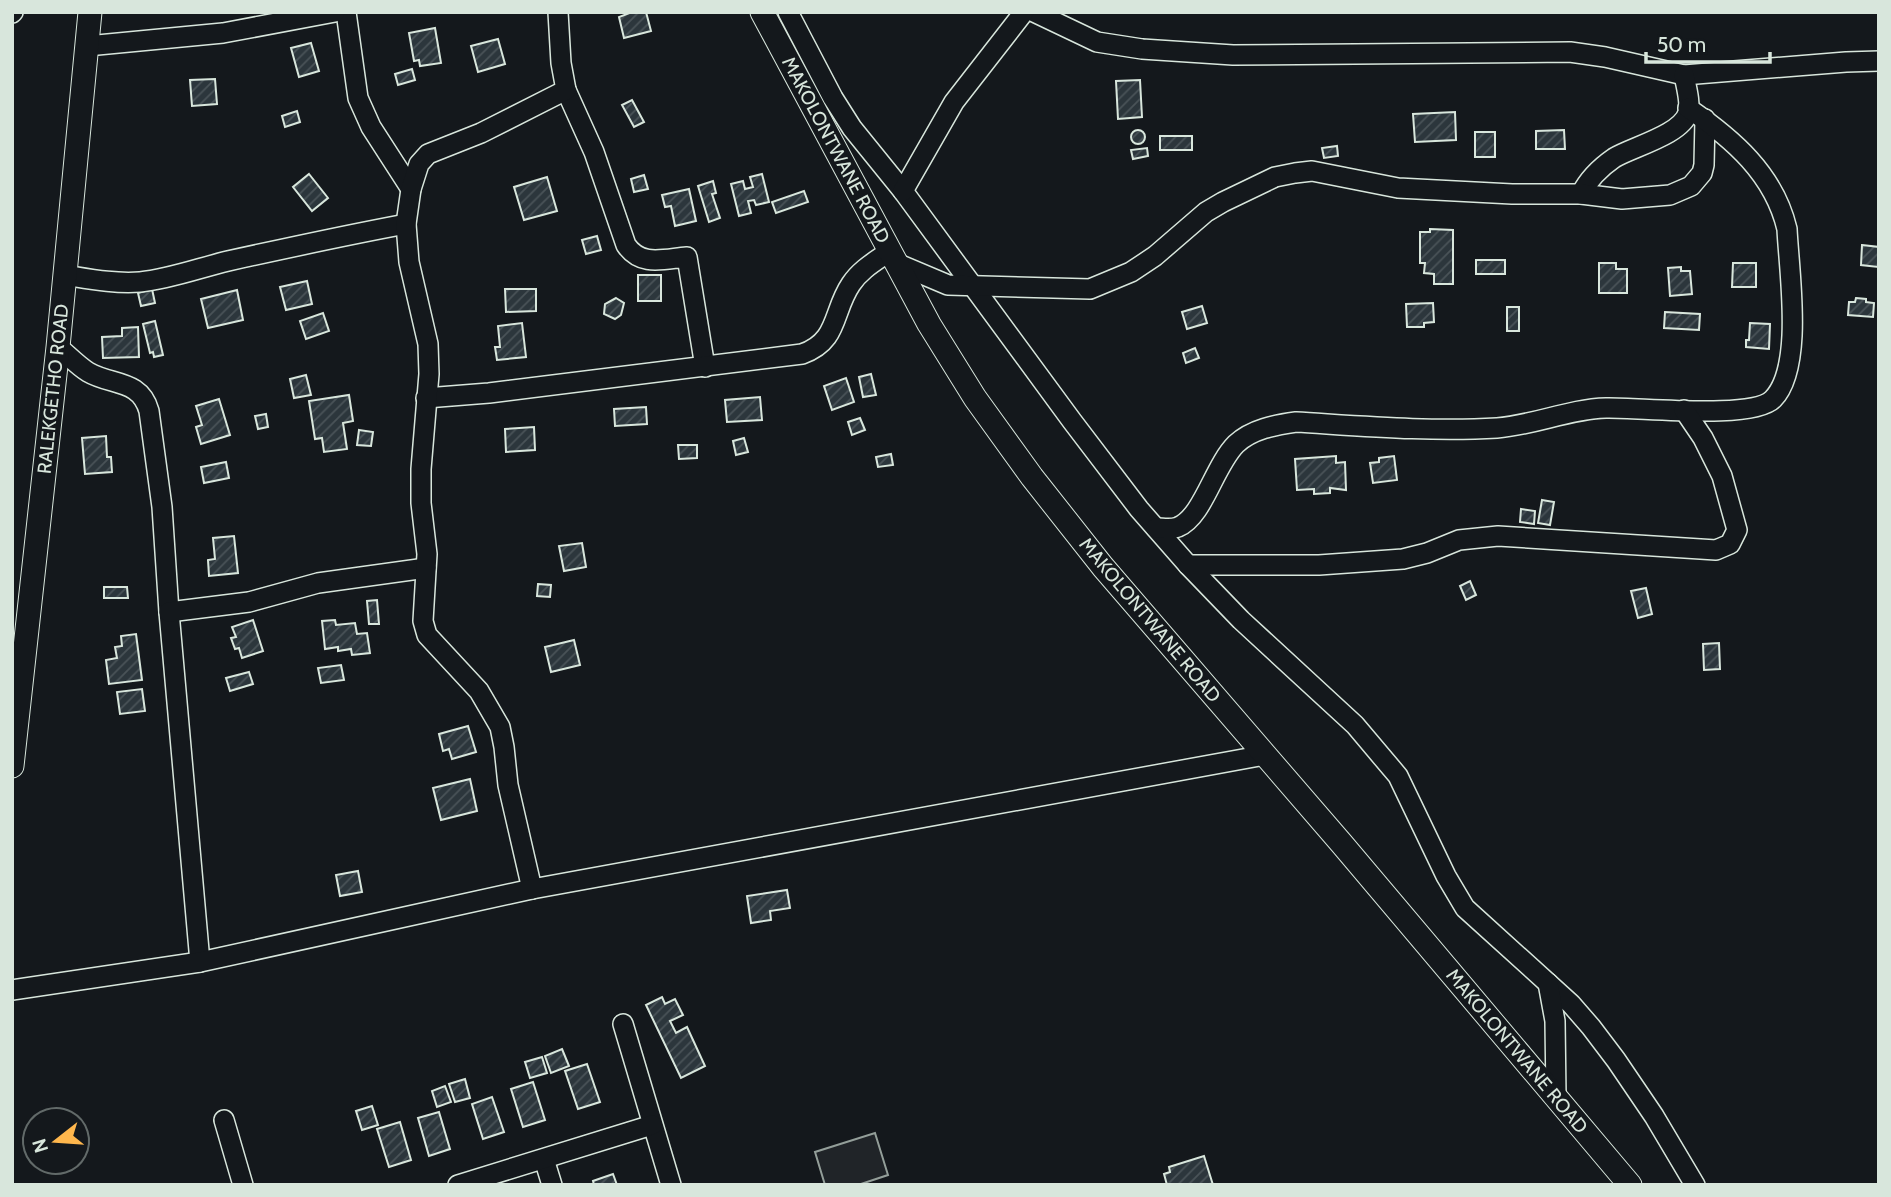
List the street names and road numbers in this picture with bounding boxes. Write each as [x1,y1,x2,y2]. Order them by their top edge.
street label: MAKOLONTWANE ROAD [777,53,895,247]
street label: RALEKGETHO ROAD [33,303,73,475]
street label: MAKOLONTWANE ROAD [1074,533,1226,707]
street label: MAKOLONTWANE ROAD [1441,964,1593,1138]

